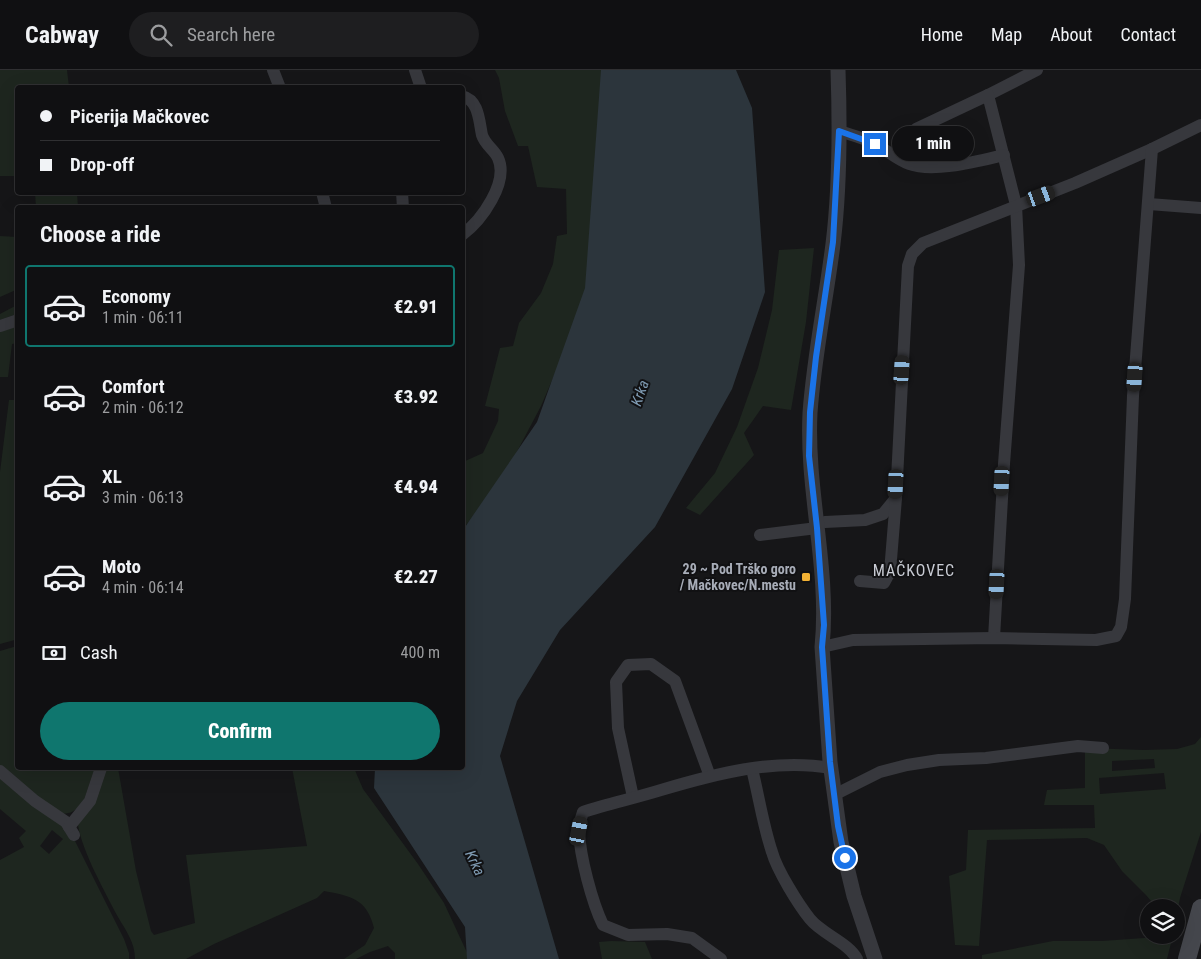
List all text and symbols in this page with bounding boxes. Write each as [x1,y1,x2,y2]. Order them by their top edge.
search box [129,12,479,57]
text: Cabway [25,21,99,49]
icon: search [147,21,175,49]
text: Search here [187,23,275,46]
text: Home [921,24,963,45]
text: Map [991,24,1022,45]
text: About [1050,24,1092,45]
text: Contact [1120,24,1176,45]
text: Picerija Mačkovec [70,105,209,128]
callout: 1 min [892,126,975,162]
route end [864,133,886,155]
text: 1 min [915,134,951,153]
text: Drop-off [70,153,134,176]
car [1024,184,1057,208]
text: Choose a ride [40,222,161,247]
icon: car [42,284,87,329]
text: Economy [102,285,171,308]
text: €2.91 [394,295,438,318]
text: 1 min · 06:11 [102,308,184,327]
car [893,355,910,385]
car [1126,362,1143,392]
icon: car [42,374,87,419]
text: Comfort [102,375,165,398]
water label: Krka [627,378,653,408]
text: €3.92 [394,385,438,408]
text: 2 min · 06:12 [102,398,184,417]
icon: car [42,464,87,509]
text: XL [102,465,122,488]
car [993,466,1010,496]
car [887,469,904,499]
text: €4.94 [394,475,438,498]
text: 3 min · 06:13 [102,488,184,507]
icon: car [42,554,87,599]
text: Moto [102,555,141,578]
district label: MAČKOVEC [873,560,955,580]
place label: 29 ~ Pod Trško goro / Mačkovec/N.mestu [680,561,796,593]
text: €2.27 [394,565,438,588]
car [988,569,1005,599]
marker: 29 ~ Pod Trško goro / Mačkovec/N.mestu [800,571,812,583]
text: 4 min · 06:14 [102,578,184,597]
icon: cash [40,639,68,667]
text: Cash [80,641,118,664]
text: 400 m [401,643,440,662]
button: Confirm [40,702,440,760]
car [568,815,589,847]
water label: Krka [461,847,489,879]
route start [834,847,856,869]
map controls [1140,899,1185,944]
button: layers [1140,899,1185,944]

